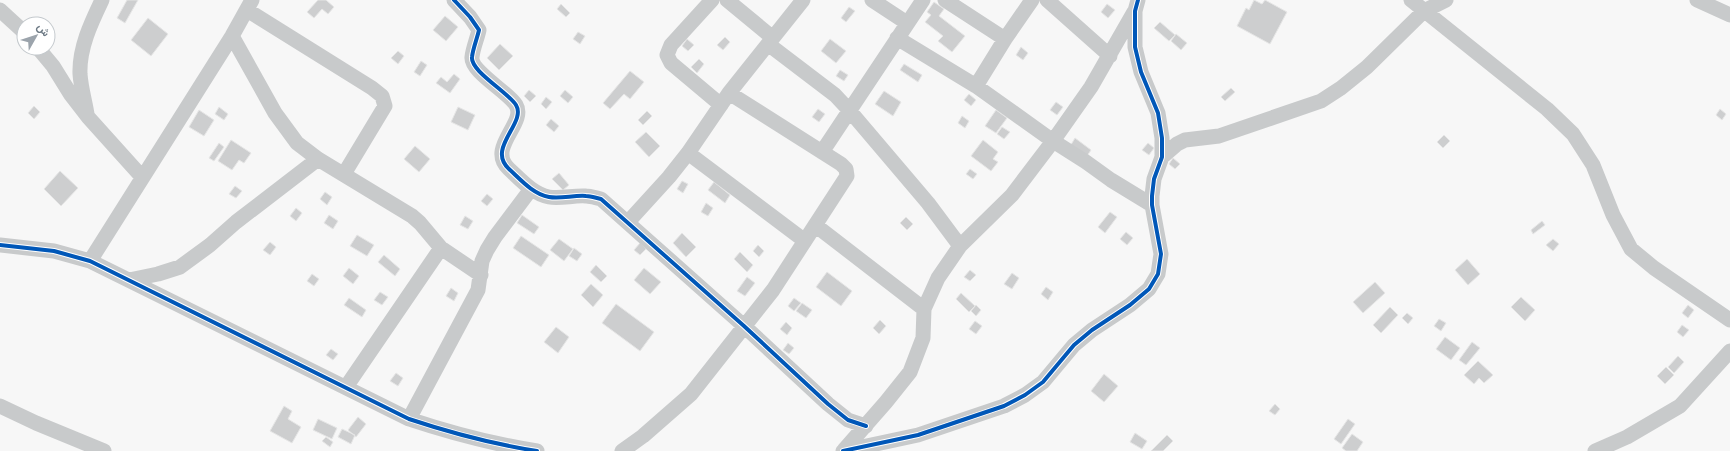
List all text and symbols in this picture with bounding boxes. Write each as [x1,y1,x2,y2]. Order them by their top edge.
north arrow [16,16,56,56]
text: ش [34,20,53,39]

